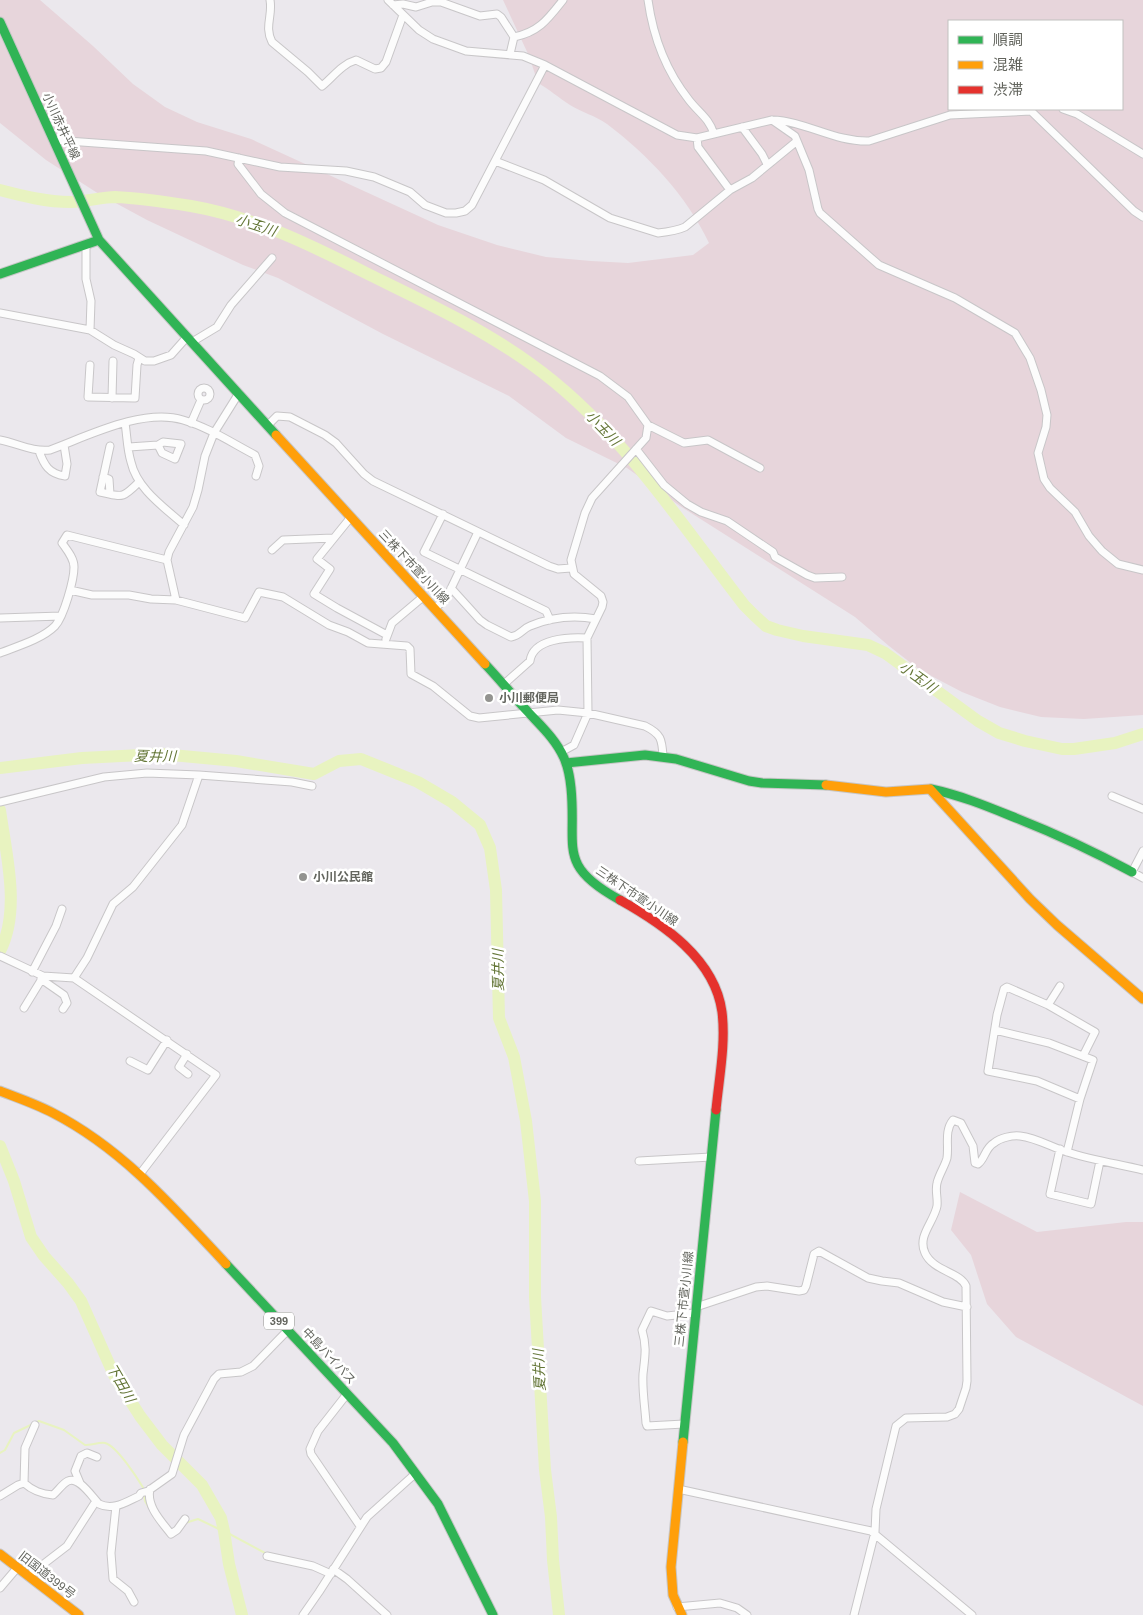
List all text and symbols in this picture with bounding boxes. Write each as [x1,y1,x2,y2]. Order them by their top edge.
legend [948,20,1123,110]
text: 順調 [993,31,1023,48]
text: 混雑 [993,56,1023,73]
text: 渋滞 [993,81,1023,98]
street label: 小川赤井平線 [39,90,83,162]
water label: 小玉川 [234,211,280,240]
water label: 小玉川 [583,407,625,450]
street label: 三株下市萱小川線 [376,527,452,607]
water label: 小玉川 [896,658,941,697]
place label: 小川郵便局 [499,691,559,705]
marker: 小川郵便局 [483,692,495,704]
water label: 夏井川 [134,748,178,764]
street label: 三株下市萱小川線 [593,863,681,929]
place label: 小川公民館 [313,870,373,884]
marker: 小川公民館 [297,871,309,883]
water label: 夏井川 [490,947,506,991]
street label: 三株下市萱小川線 [672,1251,696,1347]
road number: 399 [264,1312,294,1330]
street label: 中島バイパス [299,1325,359,1387]
water label: 夏井川 [530,1347,548,1391]
water label: 下田川 [104,1361,139,1407]
street label: 旧国道399号 [16,1549,78,1601]

